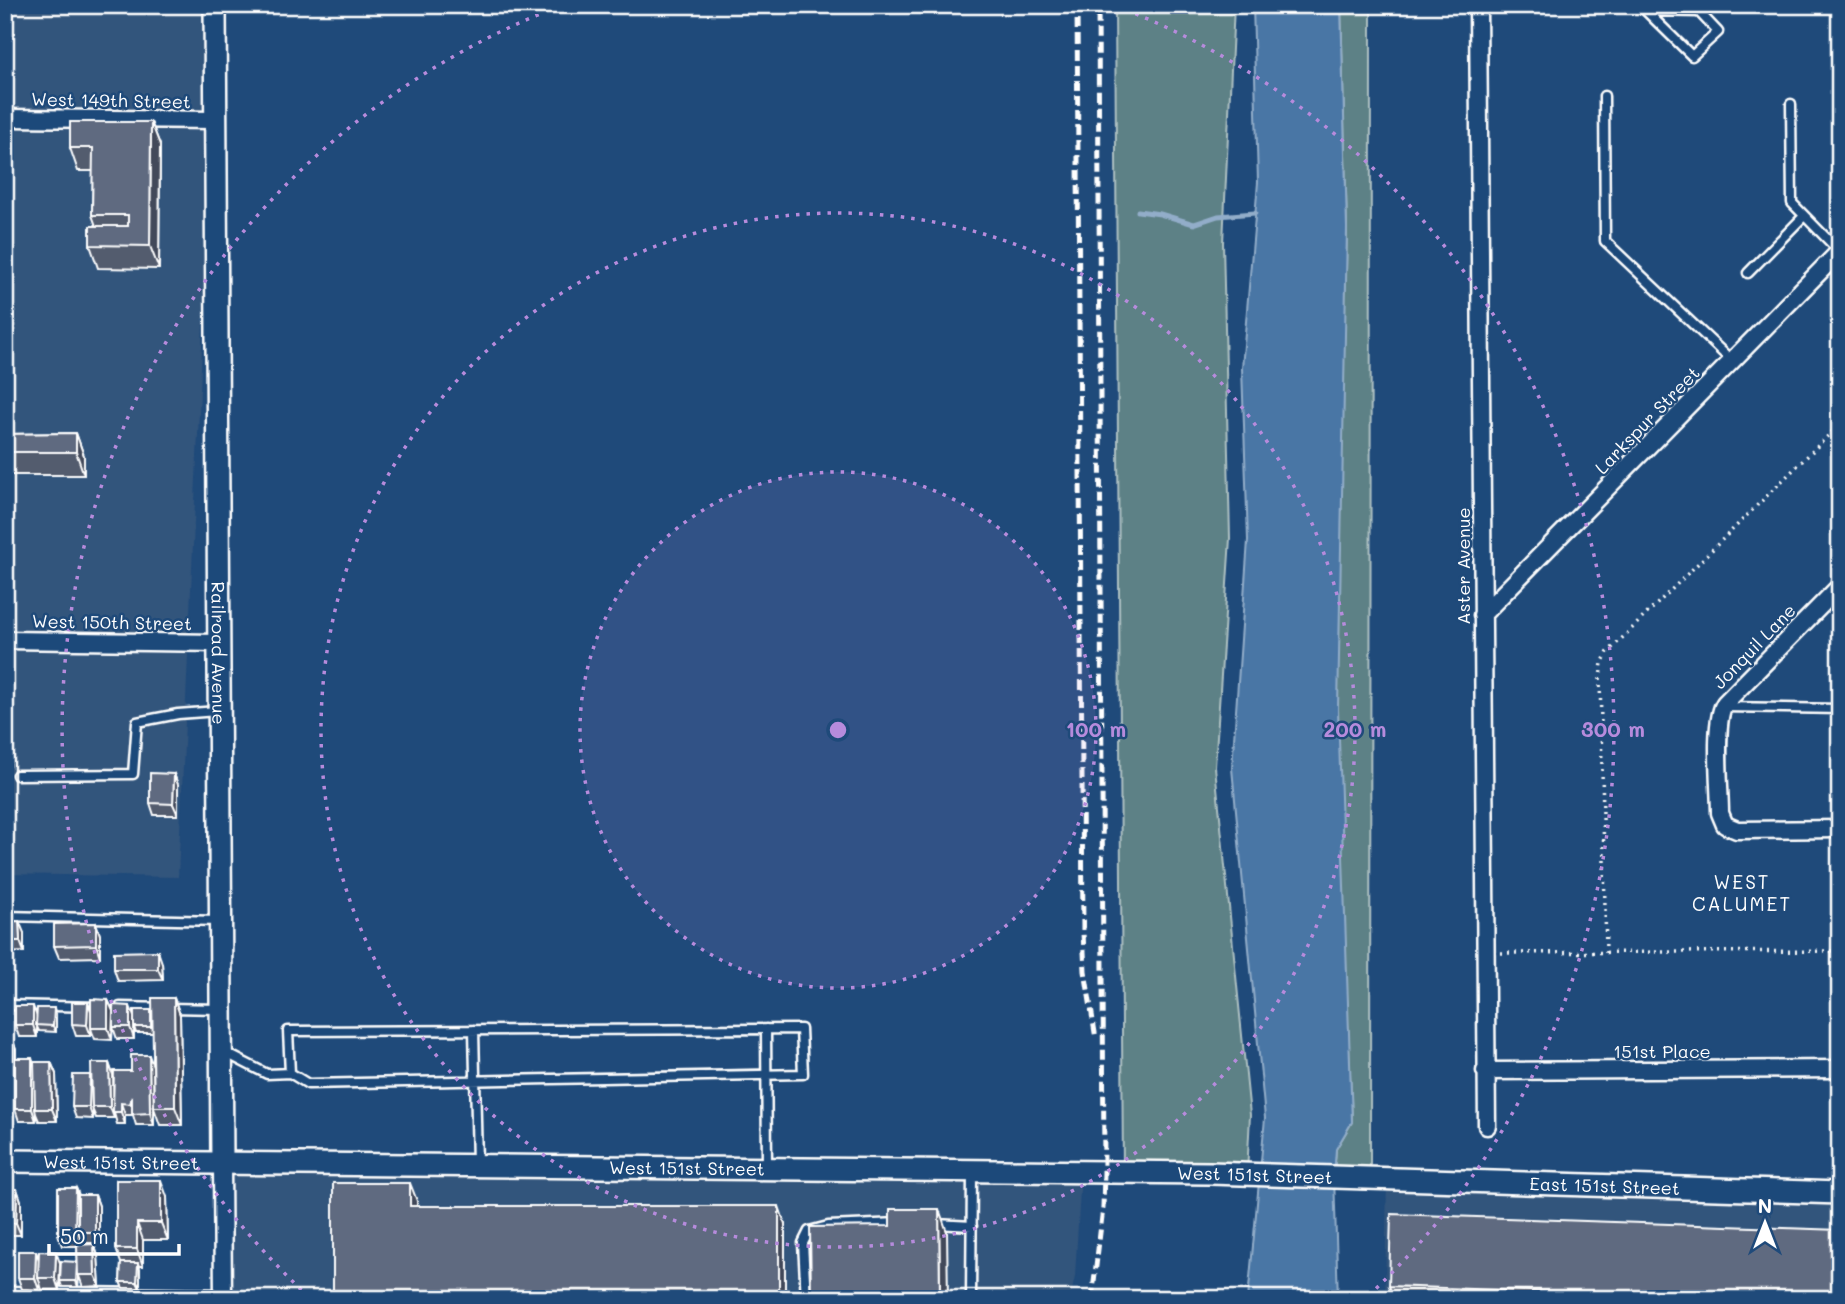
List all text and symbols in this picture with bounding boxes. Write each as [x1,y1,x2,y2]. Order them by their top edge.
street label: West 149th Street [31,87,191,113]
street label: Larkspur Street [1589,361,1705,479]
street label: Aster Avenue [1451,507,1475,625]
street label: Railroad Avenue [206,581,231,725]
street label: Jonquil Lane [1707,598,1801,694]
street label: West 150th Street [32,609,192,635]
text: 100 m [1066,715,1126,742]
text: 200 m [1324,715,1386,742]
text: 300 m [1581,715,1645,742]
centre of rings [826,718,850,742]
district label: WEST CALUMET [1692,869,1792,916]
street label: 151st Place [1613,1039,1711,1063]
street label: West 151st Street [43,1149,199,1175]
street label: West 151st Street [609,1155,765,1181]
street label: West 151st Street [1177,1161,1333,1189]
street label: East 151st Street [1529,1171,1680,1200]
north arrow [1730,1188,1800,1258]
text: N [1758,1193,1772,1218]
scale bar [49,1213,178,1257]
text: 50 m [60,1222,109,1249]

